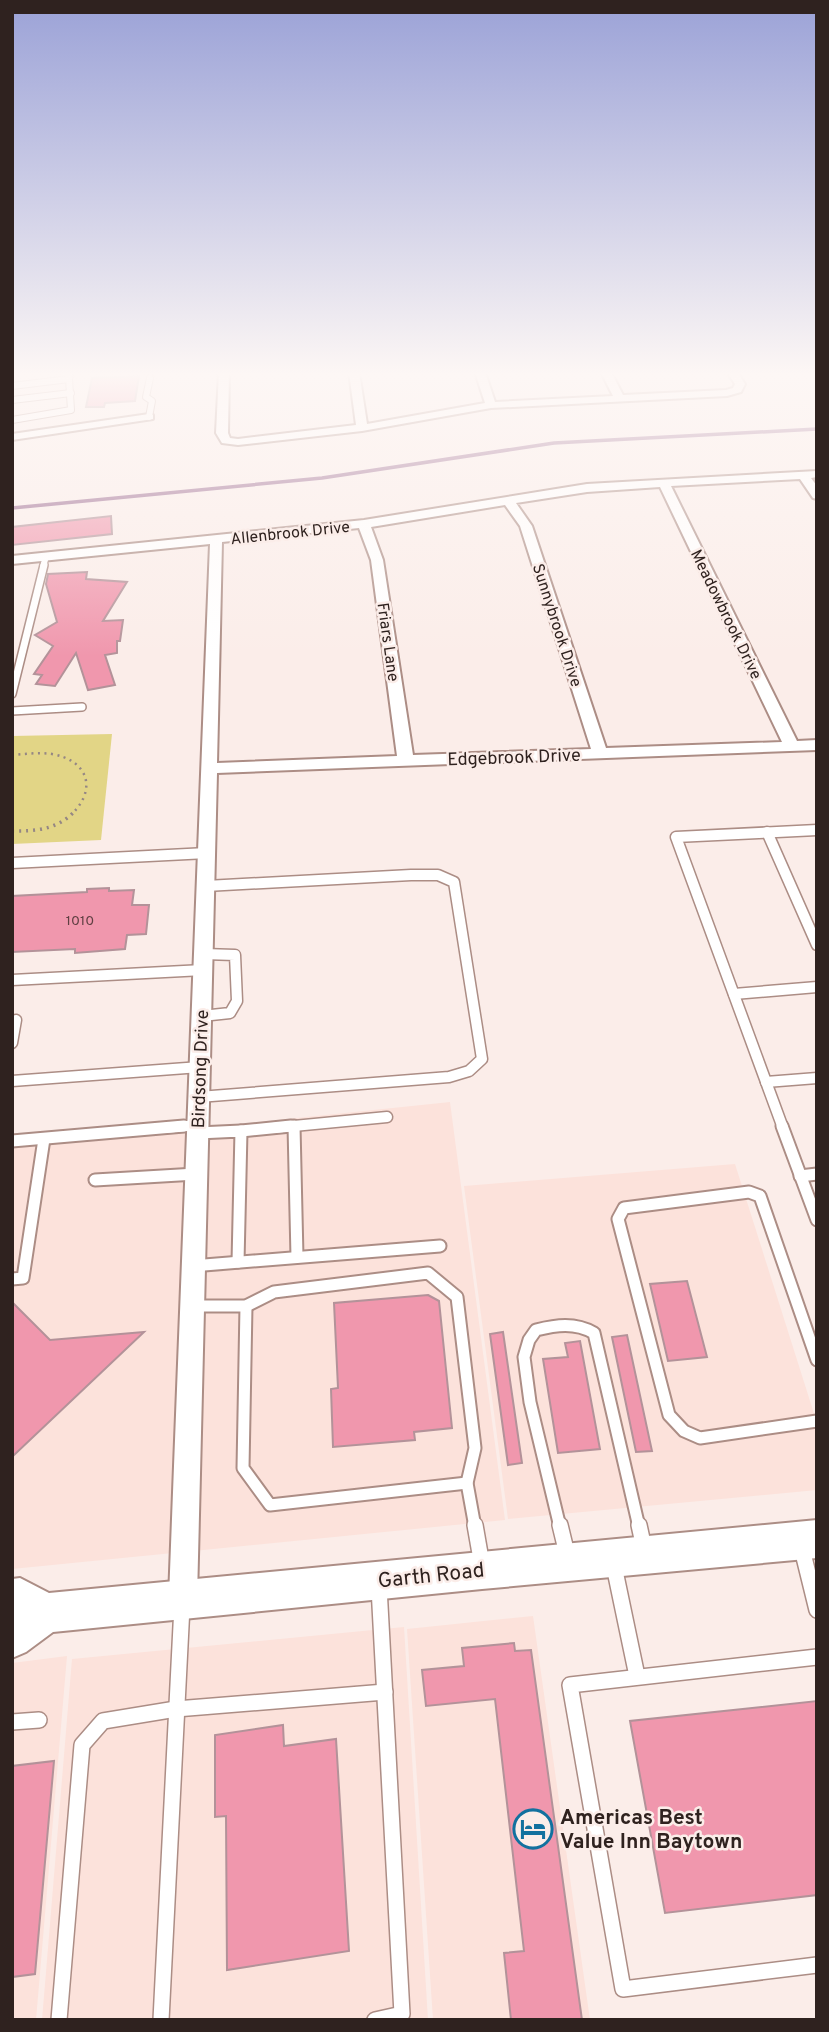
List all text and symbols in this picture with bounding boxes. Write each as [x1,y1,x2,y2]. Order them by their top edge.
street label: Allenbrook Drive [229,518,351,550]
street label: Meadowbrook Drive [685,547,765,683]
street label: Sunnybrook Drive [527,561,585,690]
street label: Friars Lane [372,602,402,683]
street label: Edgebrook Drive [447,745,581,772]
house number: 1010 [66,913,94,930]
street label: Birdsong Drive [188,1009,215,1129]
street label: Garth Road [376,1557,486,1596]
place label: Americas Best Value Inn Baytown [560,1805,742,1856]
hotel icon: Americas Best Value Inn Baytown [512,1808,554,1850]

